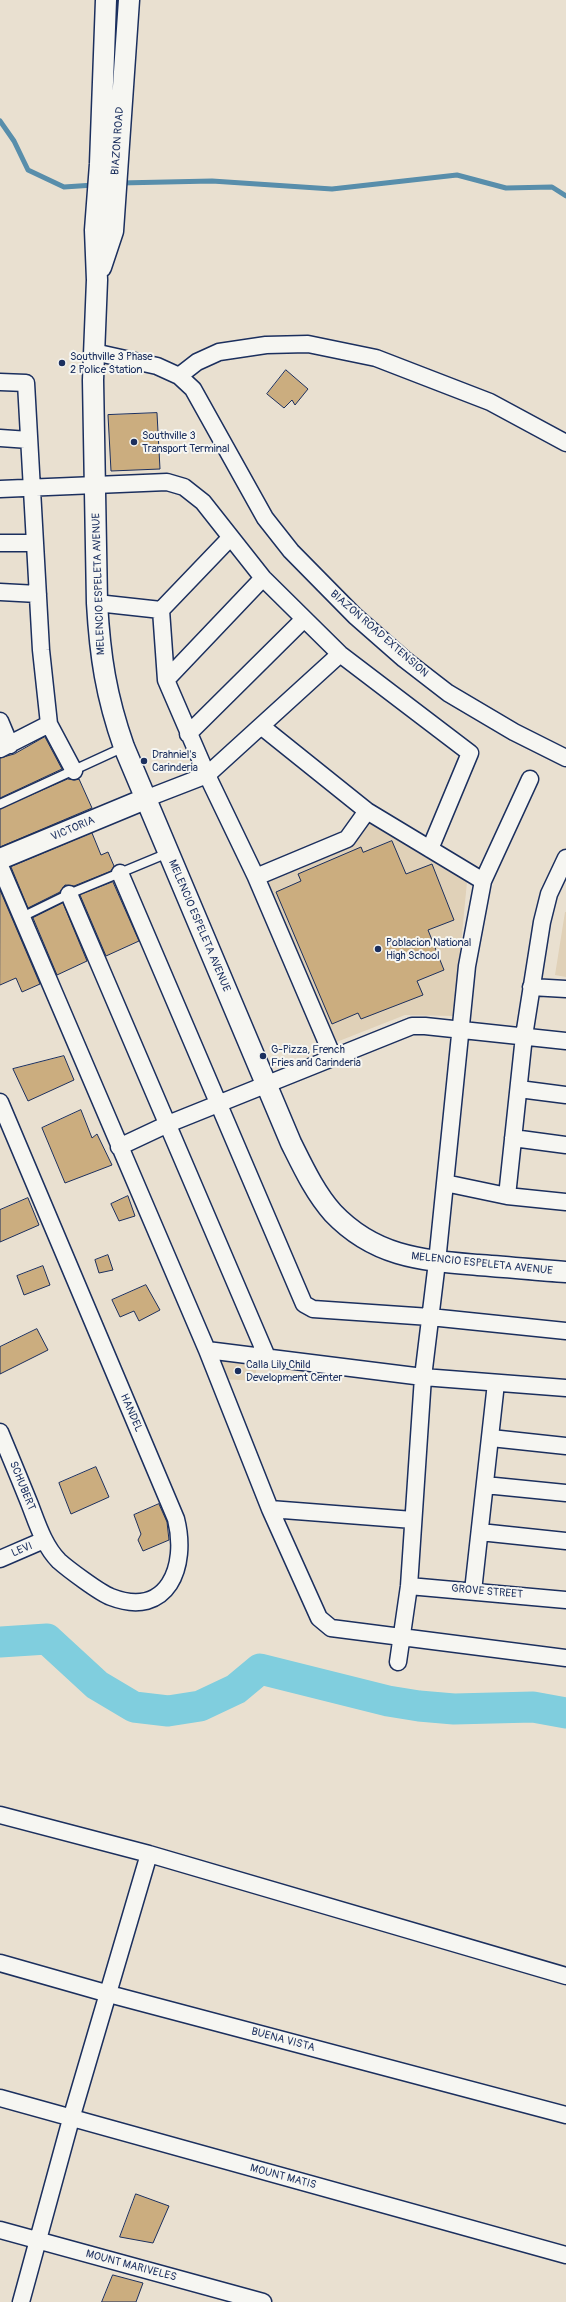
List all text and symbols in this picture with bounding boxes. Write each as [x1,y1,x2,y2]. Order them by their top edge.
street label: BIAZON ROAD [109,107,127,175]
place label: Southville 3 Phase 2 Police Station [70,350,153,376]
marker: Southville 3 Phase 2 Police Station [57,358,67,368]
place label: Southville 3 Transport Terminal [142,429,230,455]
marker: Southville 3 Transport Terminal [129,437,139,447]
street label: MELENCIO ESPELETA AVENUE [90,513,108,655]
street label: BIAZON ROAD EXTENSION [327,588,431,680]
place label: Drahniel's Carinderia [152,748,198,774]
marker: Drahniel's Carinderia [139,756,149,766]
street label: VICTORIA [49,814,97,844]
street label: MELENCIO ESPELETA AVENUE [165,858,233,994]
place label: Poblacion National High School [386,936,471,962]
marker: Poblacion National High School [373,944,383,954]
place label: G-Pizza, French Fries and Carinderia [271,1043,361,1069]
marker: G-Pizza, French Fries and Carinderia [258,1051,268,1061]
street label: MELENCIO ESPELETA AVENUE [411,1250,553,1278]
place label: Calla Lily Child Development Center [246,1358,342,1384]
marker: Calla Lily Child Development Center [233,1366,243,1376]
street label: HANDEL [117,1392,145,1434]
street label: SCHUBERT [6,1459,38,1513]
street label: LEVI [9,1540,35,1560]
street label: GROVE STREET [451,1582,523,1602]
street label: BUENA VISTA [250,2025,316,2055]
street label: MOUNT MATIS [248,2162,318,2192]
street label: MOUNT MARIVELES [84,2248,178,2284]

